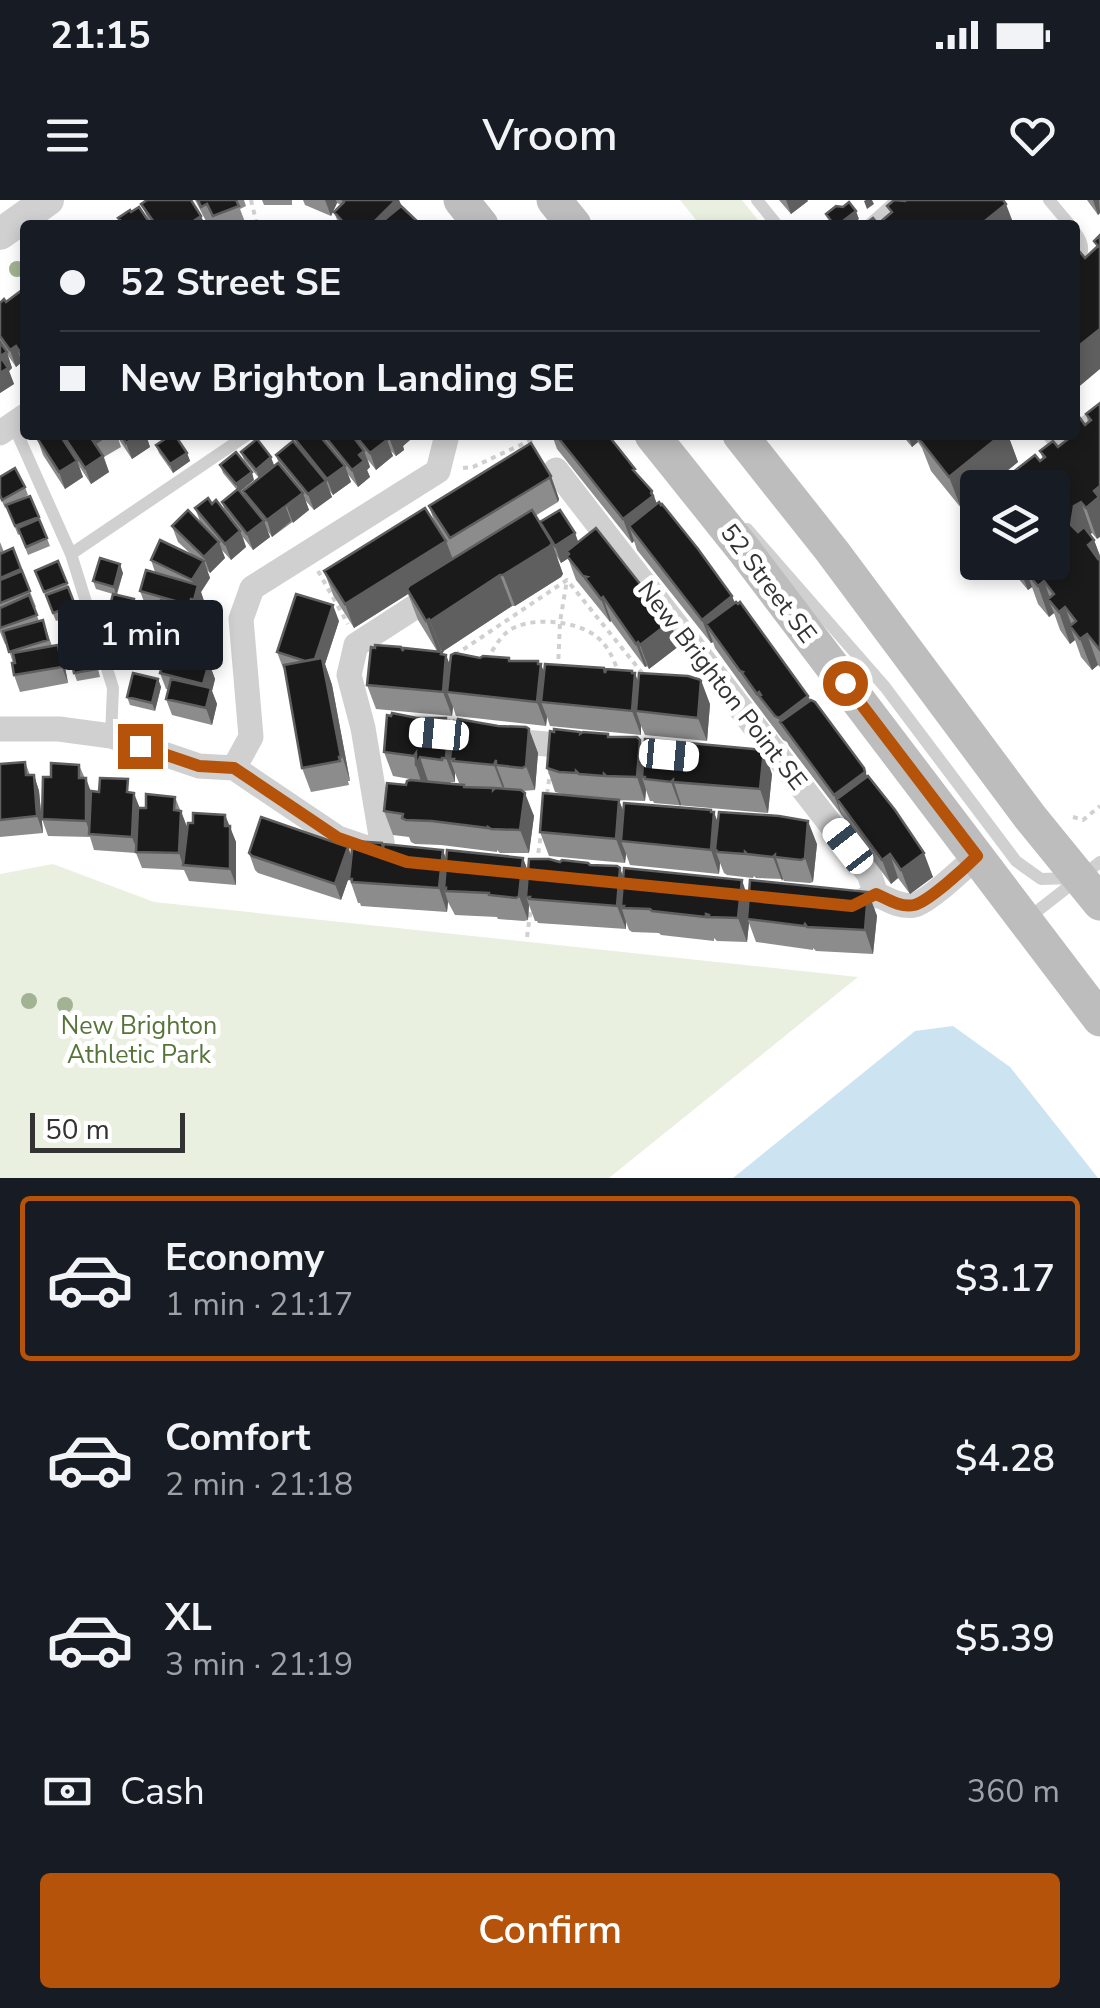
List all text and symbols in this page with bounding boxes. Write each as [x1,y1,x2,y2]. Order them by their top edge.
text: 21:15 [50,10,151,61]
text: Vroom [482,105,618,166]
icon: menu [40,108,95,163]
icon: heart [1005,108,1060,163]
text: 52 Street SE [120,257,341,308]
text: New Brighton Landing SE [120,353,575,404]
map controls [960,470,1070,580]
button: layers [960,470,1070,580]
street label: 52 Street SE [712,517,824,650]
street label: New Brighton Point SE [630,574,815,797]
callout: 1 min [58,601,222,671]
text: 1 min [100,613,181,656]
route start [823,661,868,706]
car [408,716,470,752]
route end [118,724,163,769]
car [638,737,700,773]
car [818,813,878,879]
park label: New Brighton Athletic Park [61,1009,217,1072]
scale bar [30,1108,185,1153]
text: 50 m [45,1111,110,1149]
text: Economy [165,1232,324,1283]
icon: car [45,1234,135,1324]
text: $3.17 [955,1253,1055,1304]
text: 1 min · 21:17 [165,1283,353,1326]
text: Comfort [165,1412,310,1463]
icon: car [45,1414,135,1504]
text: $4.28 [955,1433,1055,1484]
text: 2 min · 21:18 [165,1463,353,1506]
text: XL [165,1592,212,1643]
icon: car [45,1594,135,1684]
text: $5.39 [955,1613,1055,1664]
text: 3 min · 21:19 [165,1643,353,1686]
icon: cash [40,1764,95,1819]
text: Cash [120,1766,205,1817]
text: 360 m [967,1770,1060,1813]
button: Confirm [40,1873,1060,1988]

